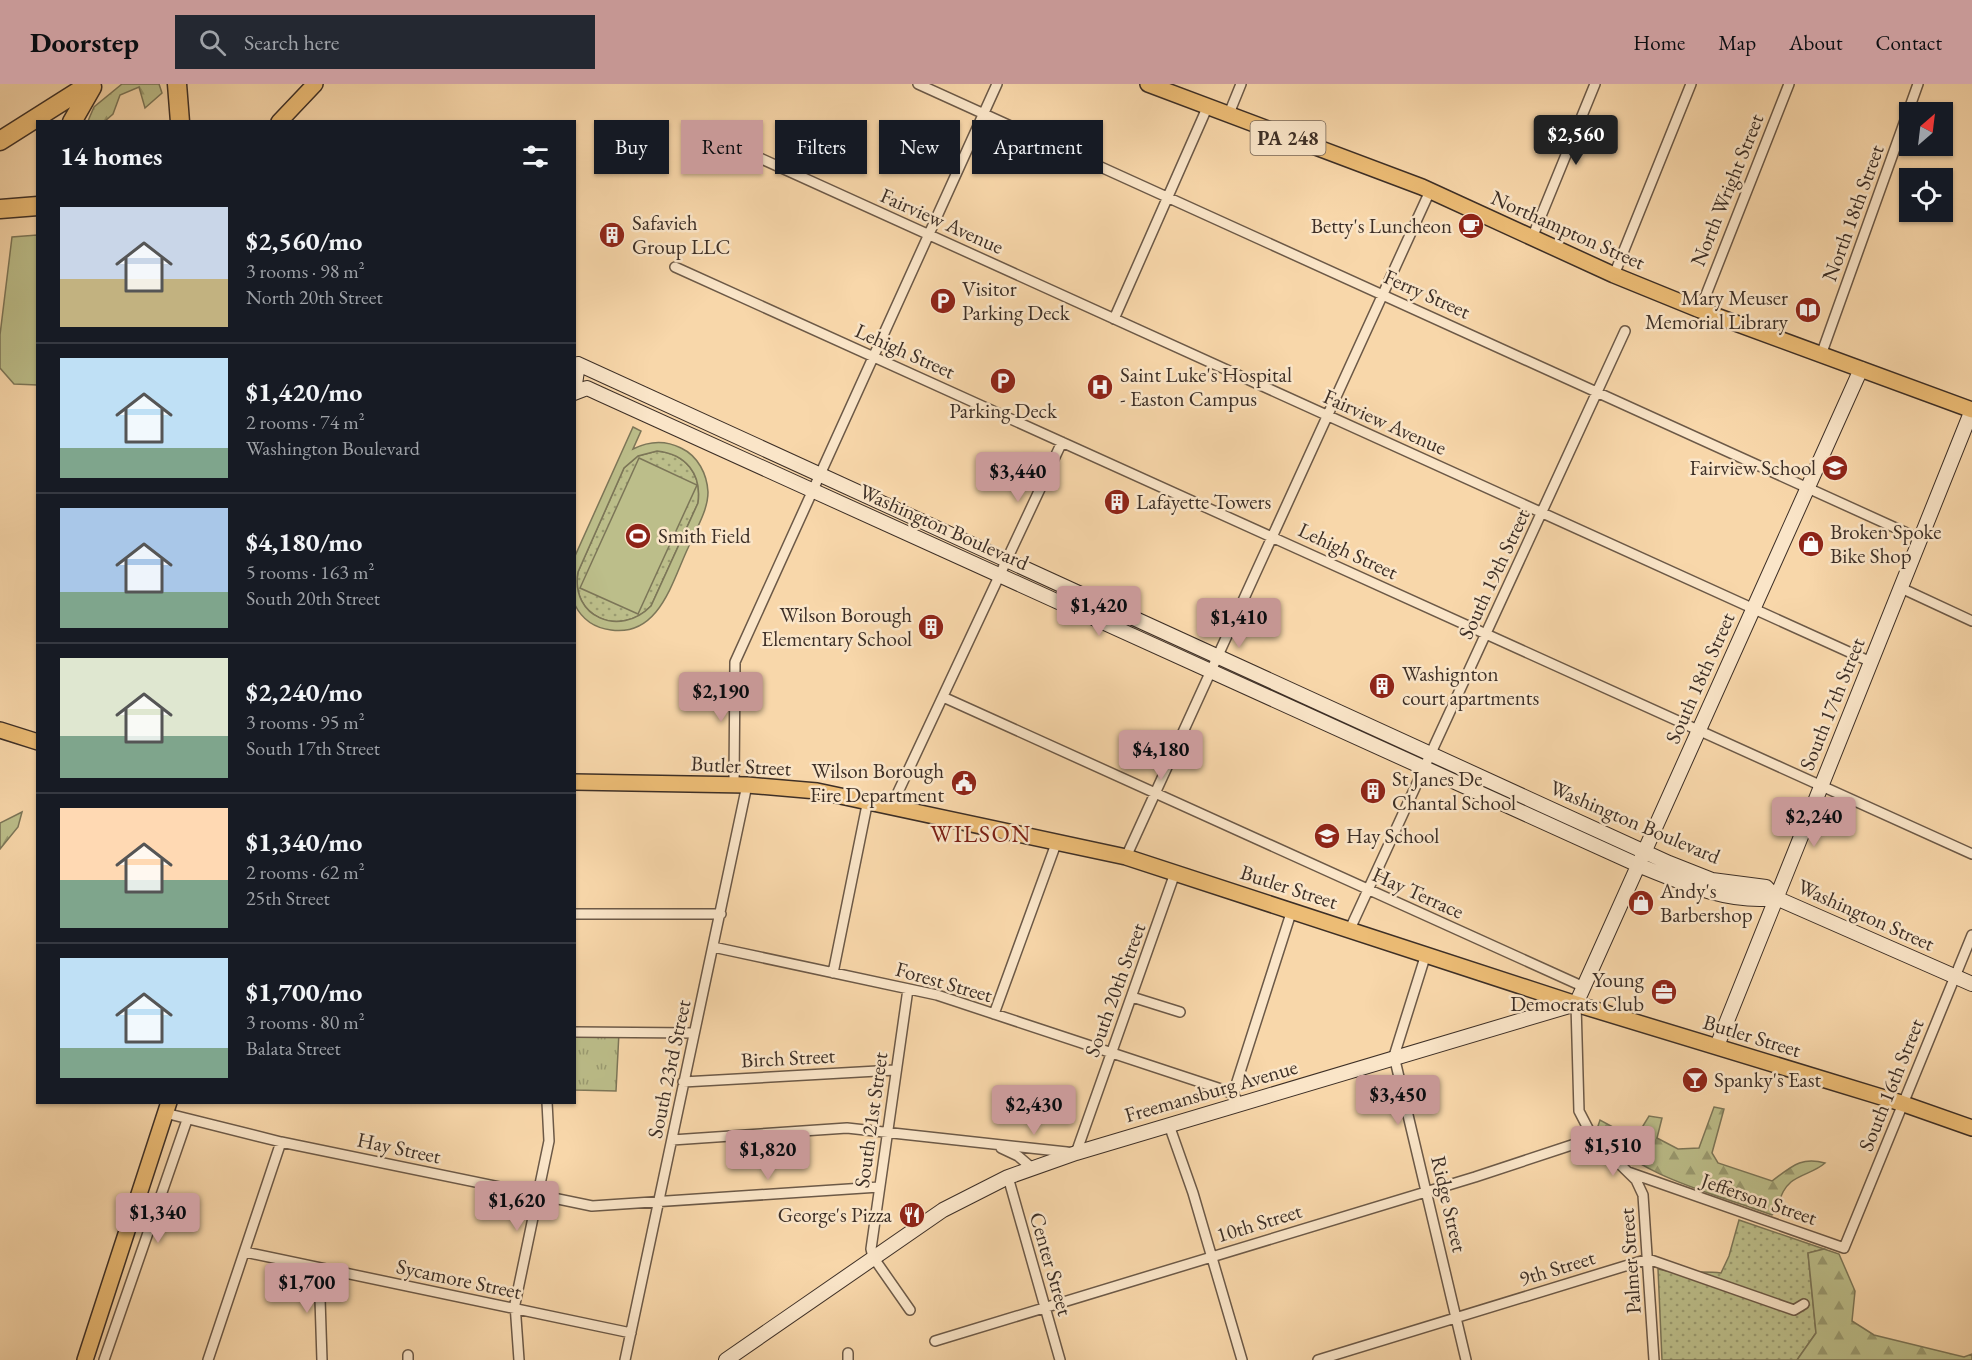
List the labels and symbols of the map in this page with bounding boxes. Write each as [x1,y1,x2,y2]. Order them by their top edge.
north arrow [1899,102,1953,156]
street label: North Wright Street [1684,109,1770,270]
pin: $2,560 [1527,115,1625,166]
road number: PA 248 [1250,121,1326,155]
street label: North 18th Street [1815,140,1890,285]
street label: Fairview Avenue [876,181,1008,260]
street label: Northampton Street [1487,184,1650,276]
place label: Safavieh Group LLC [632,209,730,260]
cafe icon: Betty's Luncheon [1456,211,1486,241]
place label: Betty's Luncheon [1311,212,1452,239]
building icon: Safavieh Group LLC [597,220,627,250]
street label: Ferry Street [1380,263,1475,325]
place label: Visitor Parking Deck [962,275,1071,326]
place label: Mary Meuser Memorial Library [1645,284,1789,335]
parking icon: Visitor Parking Deck [928,286,958,316]
library icon: Mary Meuser Memorial Library [1793,295,1823,325]
street label: Lehigh Street [851,317,960,385]
place label: Saint Luke's Hospital - Easton Campus [1120,361,1292,412]
parking icon: Parking Deck [988,366,1018,396]
hospital icon: Saint Luke's Hospital - Easton Campus [1085,372,1115,402]
street label: Fairview Avenue [1319,382,1451,461]
place label: Parking Deck [949,397,1058,424]
pin: $3,440 [969,452,1067,503]
school or university icon: Fairview School [1820,453,1850,483]
place label: Fairview School [1690,454,1816,481]
street label: Washington Boulevard [855,477,1033,576]
building icon: Lafayette Towers [1102,487,1132,517]
place label: Lafayette Towers [1136,488,1271,515]
street label: South 19th Street [1452,504,1536,643]
street label: Lehigh Street [1294,516,1403,585]
place label: Broken Spoke Bike Shop [1830,518,1942,569]
sports icon: Smith Field [623,521,653,551]
place label: Smith Field [658,522,751,549]
shop icon: Broken Spoke Bike Shop [1796,529,1826,559]
pin: $1,420 [1050,586,1148,637]
pin: $1,410 [1190,598,1288,649]
place label: Wilson Borough Elementary School [761,601,912,652]
street label: South 18th Street [1659,608,1741,748]
building icon: Wilson Borough Elementary School [916,612,946,642]
street label: South 17th Street [1793,633,1871,774]
place label: Washignton court apartments [1402,660,1539,711]
building icon: Washignton court apartments [1367,671,1397,701]
pin: $2,190 [672,672,770,723]
pin: $4,180 [1112,730,1210,781]
street label: Butler Street [690,749,792,782]
place label: Wilson Borough Fire Department [810,757,944,808]
place label: St Janes De Chantal School [1392,765,1516,816]
public building icon: Wilson Borough Fire Department [949,768,979,798]
street label: Washington Boulevard [1546,773,1725,870]
building icon: St Janes De Chantal School [1358,776,1388,806]
pin: $2,240 [1765,797,1863,848]
district label: WILSON [930,818,1032,849]
school or university icon: Hay School [1312,821,1342,851]
place label: Hay School [1346,822,1439,849]
street label: Butler Street [1237,858,1342,915]
street label: Hay Terrace [1368,860,1468,925]
street label: Washington Street [1794,872,1939,957]
place label: Andy's Barbershop [1659,877,1753,928]
shop icon: Andy's Barbershop [1626,888,1656,918]
street label: South 20th Street [1078,919,1151,1061]
street label: Forest Street [893,955,996,1008]
place label: Young Democrats Club [1510,966,1645,1017]
office icon: Young Democrats Club [1649,977,1679,1007]
street label: South 23rd Street [641,997,696,1141]
street label: Butler Street [1700,1008,1805,1063]
street label: South 16th Street [1852,1014,1930,1155]
street label: Birch Street [740,1042,836,1073]
street label: South 21st Street [848,1050,893,1190]
street label: Freemansburg Avenue [1121,1053,1301,1128]
bar icon: Spanky's East [1680,1065,1710,1095]
place label: Spanky's East [1714,1066,1821,1093]
pin: $3,450 [1349,1075,1447,1126]
pin: $2,430 [985,1085,1083,1136]
street label: Hay Street [355,1125,444,1170]
pin: $1,510 [1564,1126,1662,1177]
pin: $1,820 [719,1130,817,1181]
street label: Ridge Street [1425,1153,1474,1255]
street label: Jefferson Street [1696,1165,1821,1231]
pin: $1,620 [468,1181,566,1232]
pin: $1,340 [109,1193,207,1244]
street label: 10th Street [1213,1197,1305,1248]
restaurant icon: George's Pizza [897,1200,927,1230]
place label: George's Pizza [778,1201,893,1228]
street label: Palmer Street [1612,1207,1647,1315]
street label: Center Street [1024,1209,1079,1319]
street label: 9th Street [1516,1243,1598,1292]
street label: Sycamore Street [394,1252,525,1305]
pin: $1,700 [258,1263,356,1314]

